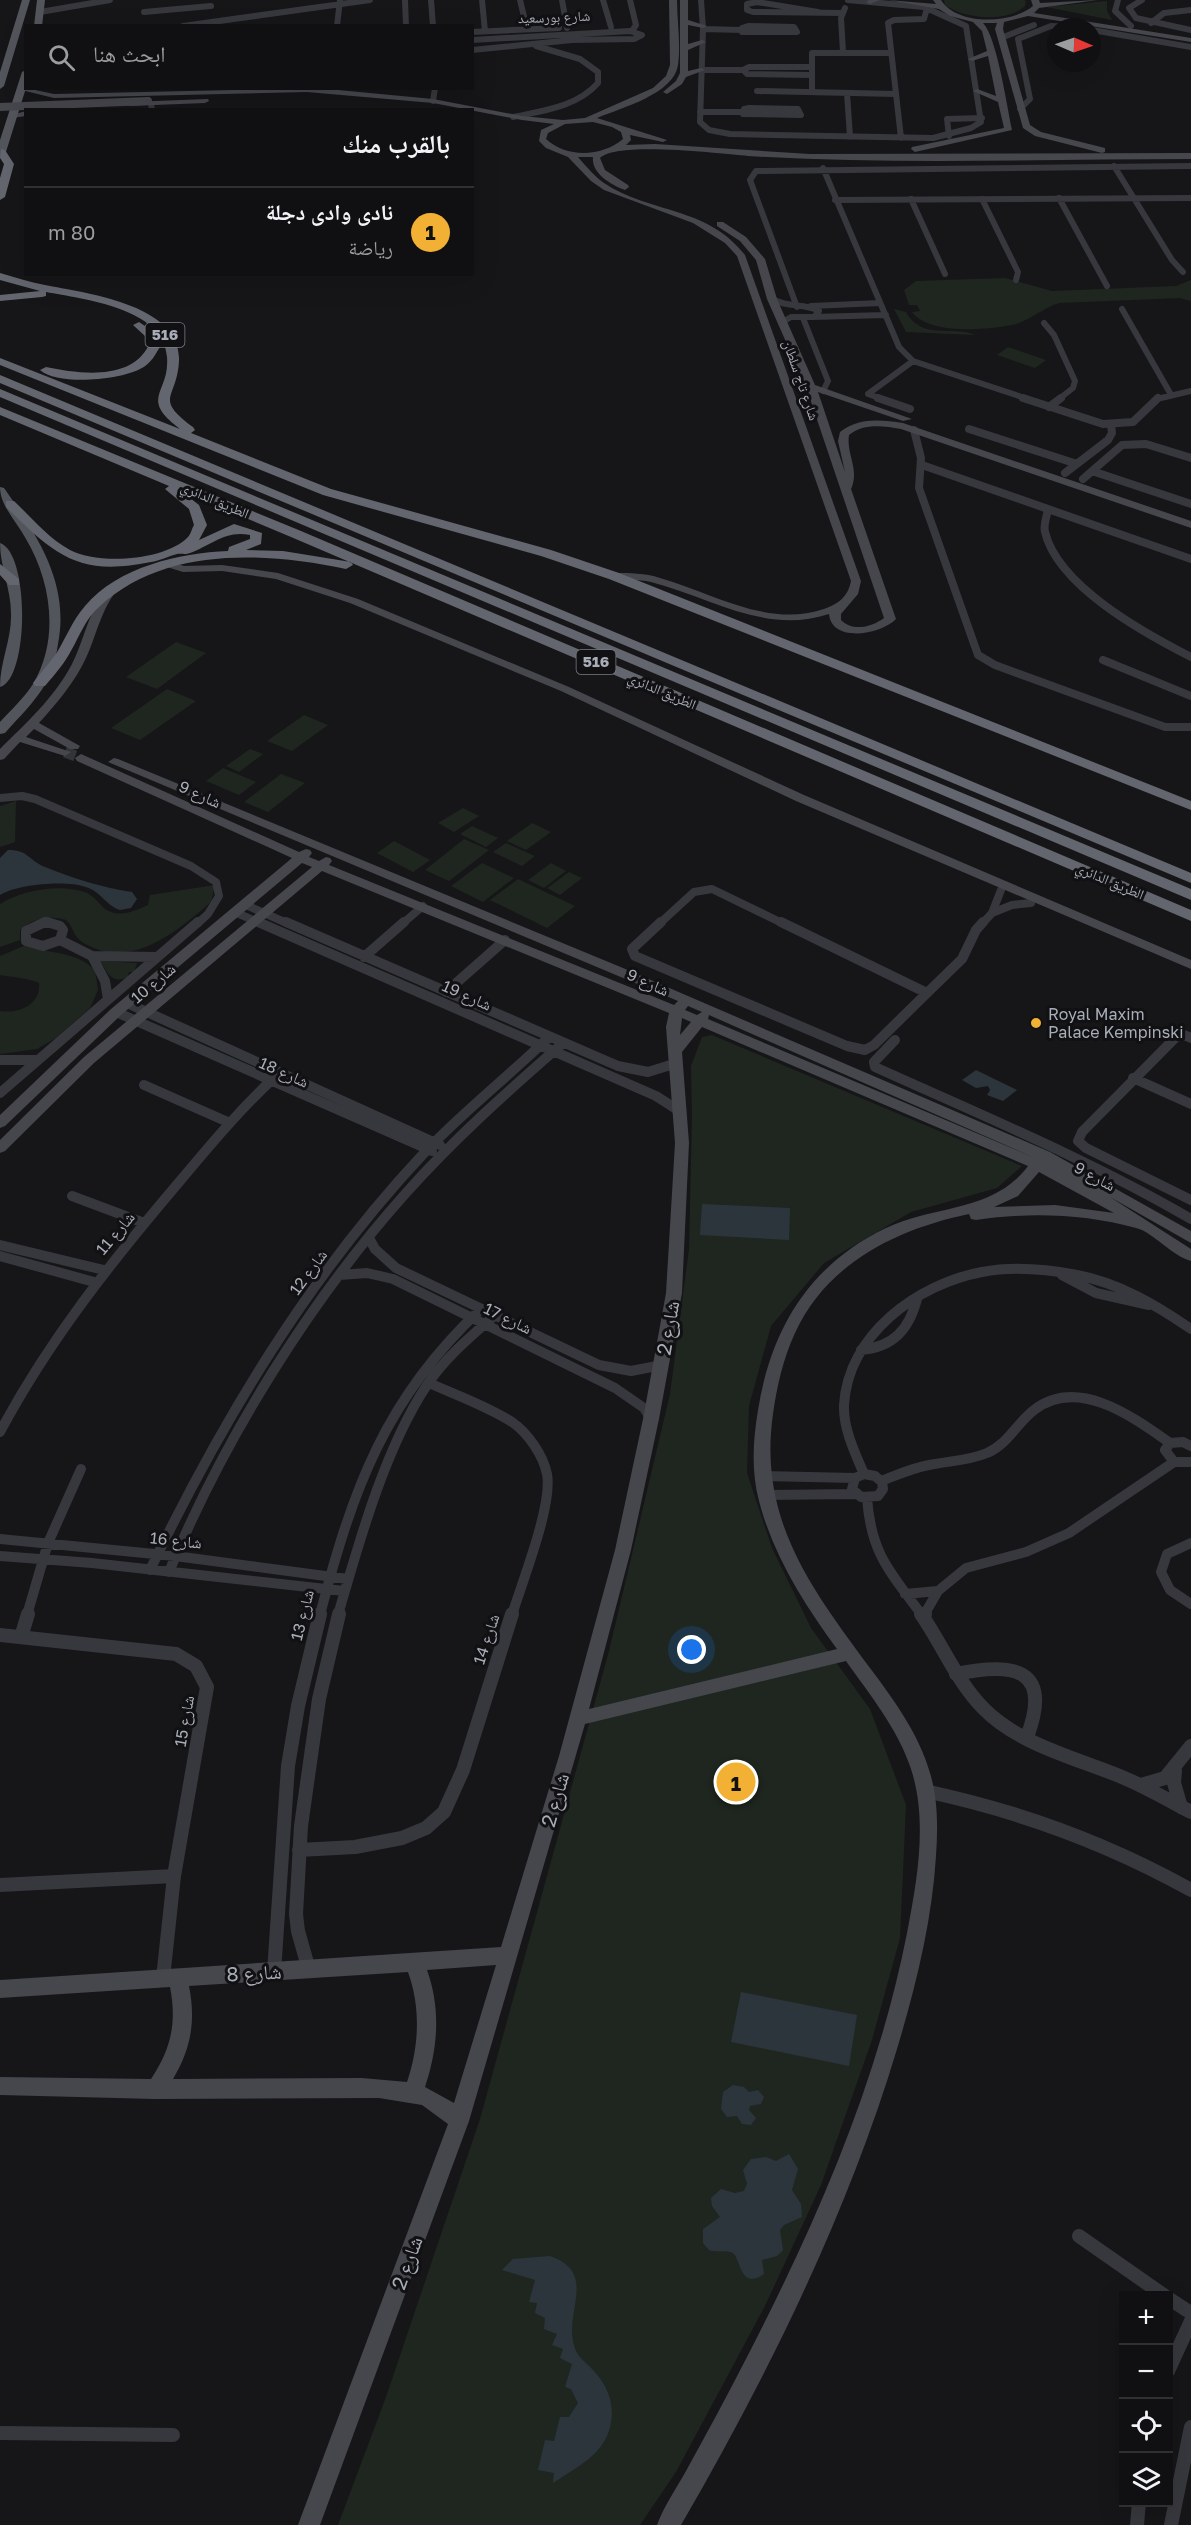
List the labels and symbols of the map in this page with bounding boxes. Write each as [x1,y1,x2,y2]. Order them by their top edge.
street label: شارع بورسعيد [517,7,591,28]
north arrow [1047,18,1101,72]
road number: 516 [146,323,184,347]
street label: شارع تاج سلطان [778,337,823,423]
street label: الطريق الدائري [177,478,252,525]
road number: 516 [576,650,616,674]
street label: الطريق الدائري [624,669,699,716]
street label: شارع 9 [175,776,224,813]
street label: الطريق الدائري [1072,859,1147,906]
street label: شارع 10 [127,959,180,1008]
street label: شارع 9 [623,964,672,1001]
street label: شارع 19 [439,975,495,1016]
place label: Royal Maxim Palace Kempinski [1048,1004,1183,1042]
marker: Royal Maxim Palace Kempinski [1029,1016,1043,1030]
street label: شارع 18 [256,1052,312,1093]
street label: شارع 9 [1070,1157,1119,1196]
street label: شارع 11 [91,1207,139,1259]
street label: شارع 12 [285,1245,332,1299]
street label: شارع 17 [480,1298,535,1339]
street label: شارع 2 [650,1299,686,1357]
street label: شارع 16 [149,1527,203,1554]
street label: شارع 13 [286,1588,319,1643]
street label: شارع 14 [468,1611,504,1667]
your location [677,1635,706,1664]
street label: شارع 15 [170,1694,199,1748]
pin: 1 [716,1760,756,1804]
street label: شارع 2 [535,1770,575,1830]
street label: شارع 8 [226,1959,282,1987]
street label: شارع 2 [385,2233,429,2293]

